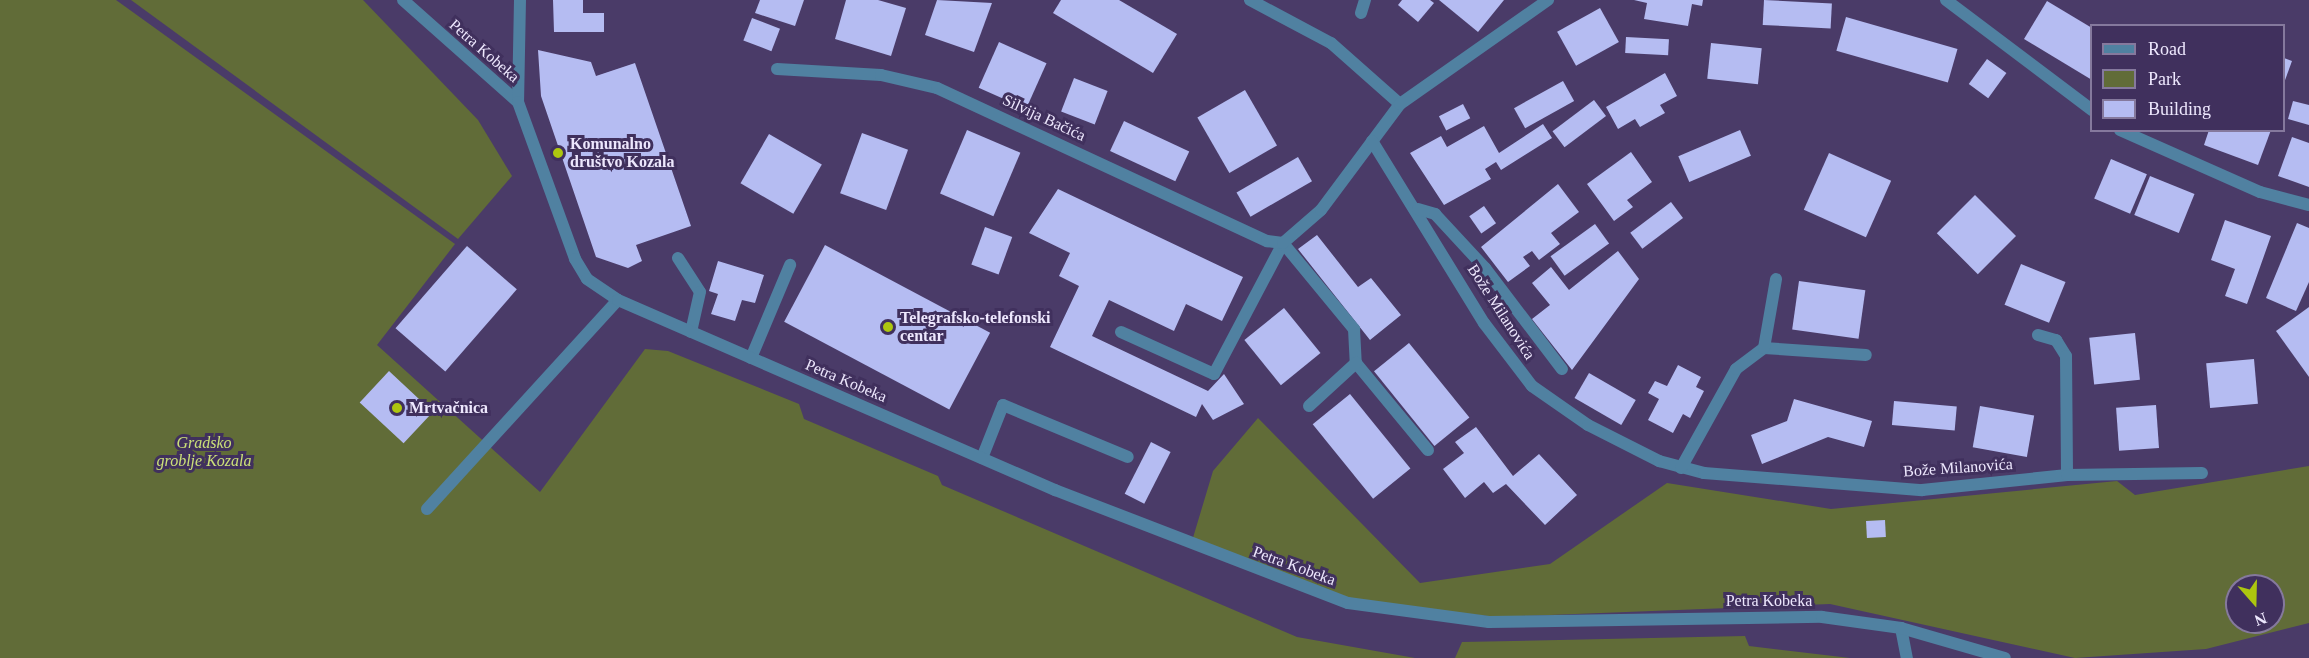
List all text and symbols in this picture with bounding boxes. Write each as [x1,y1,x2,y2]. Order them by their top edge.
street label: Petra Kobeka [445,15,523,87]
legend [2090,24,2285,132]
text: Road [2148,39,2186,59]
text: Park [2148,69,2181,89]
street label: Silvija Bačića [999,90,1089,146]
text: Building [2148,99,2211,119]
place label: Komunalno društvo Kozala [570,134,674,172]
marker: Komunalno društvo Kozala [551,146,565,160]
street label: Bože Milanovića [1463,261,1539,363]
place label: Telegrafsko-telefonski centar [900,308,1051,346]
marker: Telegrafsko-telefonski centar [881,320,895,334]
street label: Petra Kobeka [802,355,890,407]
place label: Mrtvačnica [409,398,488,418]
marker: Mrtvačnica [390,401,404,415]
park label: Gradsko groblje Kozala [157,433,251,471]
street label: Bože Milanovića [1903,455,2013,481]
street label: Petra Kobeka [1250,542,1338,590]
north arrow [2225,574,2285,634]
street label: Petra Kobeka [1726,591,1812,611]
text: N [2252,610,2269,629]

